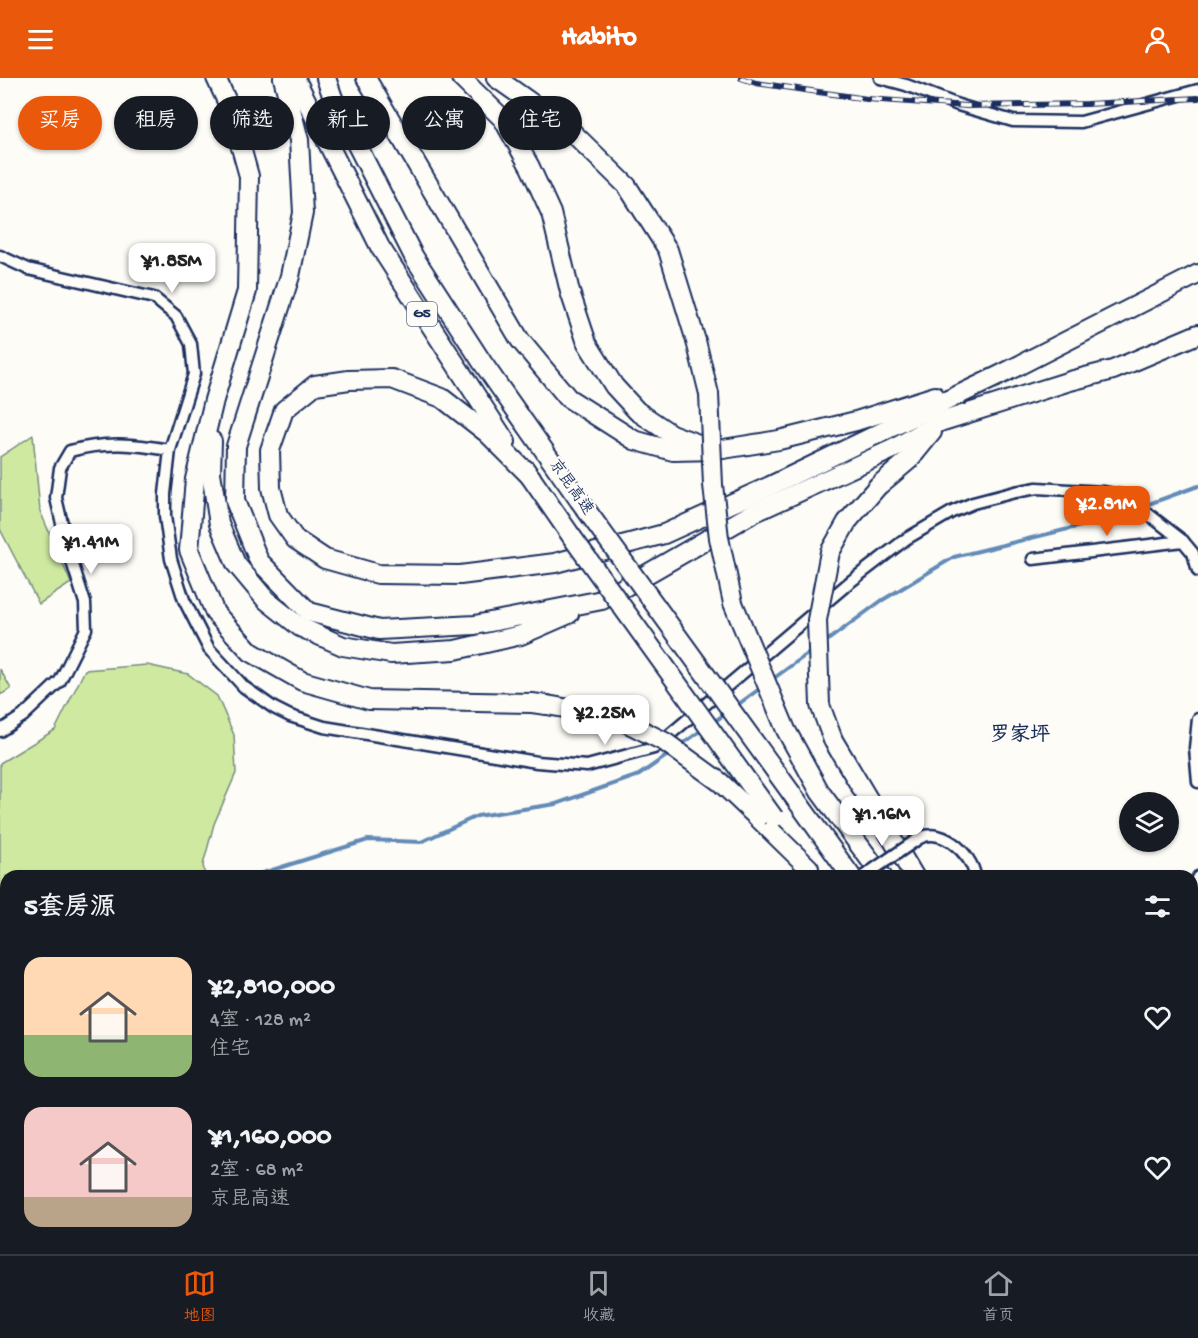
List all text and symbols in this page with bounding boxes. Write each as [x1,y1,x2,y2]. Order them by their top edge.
icon: menu [24,23,57,56]
text: Habito [561,23,637,55]
icon: person [1141,23,1174,56]
chip: 买房 [18,96,102,150]
chip: 租房 [114,96,198,150]
chip: 筛选 [210,96,294,150]
chip: 新上 [306,96,390,150]
chip: 公寓 [402,96,486,150]
chip: 住宅 [498,96,582,150]
pin: ¥1.85M [123,243,221,294]
text: ¥1.85M [143,251,201,274]
road number: G5 [407,302,437,326]
street label: 京昆高速 [544,455,598,520]
pin: ¥2.81M [1058,486,1156,537]
text: ¥2.81M [1078,494,1136,517]
pin: ¥1.41M [42,524,140,575]
text: ¥1.41M [63,532,119,555]
pin: ¥2.25M [556,695,654,746]
text: ¥2.25M [575,703,635,726]
district label: 罗家坪 [990,723,1050,748]
map controls [1119,792,1179,852]
button: layers [1119,792,1179,852]
pin: ¥1.16M [833,796,931,847]
text: ¥1.16M [854,804,910,827]
icon: filters [1141,890,1174,923]
text: 5套房源 [24,894,116,925]
text: ¥2,810,000 [210,973,335,1004]
icon: home [72,981,144,1053]
icon: heart [1141,1001,1174,1034]
text: 4室 · 128 m² [210,1010,311,1033]
text: 住宅 [210,1039,250,1062]
text: ¥1,160,000 [210,1123,332,1154]
icon: home [72,1131,144,1203]
icon: heart [1141,1151,1174,1184]
text: 2室 · 68 m² [210,1160,304,1183]
text: 京昆高速 [210,1189,290,1212]
tab: 地图 [183,1267,216,1327]
tab: 收藏 [582,1267,615,1327]
tab: 首页 [982,1267,1015,1327]

